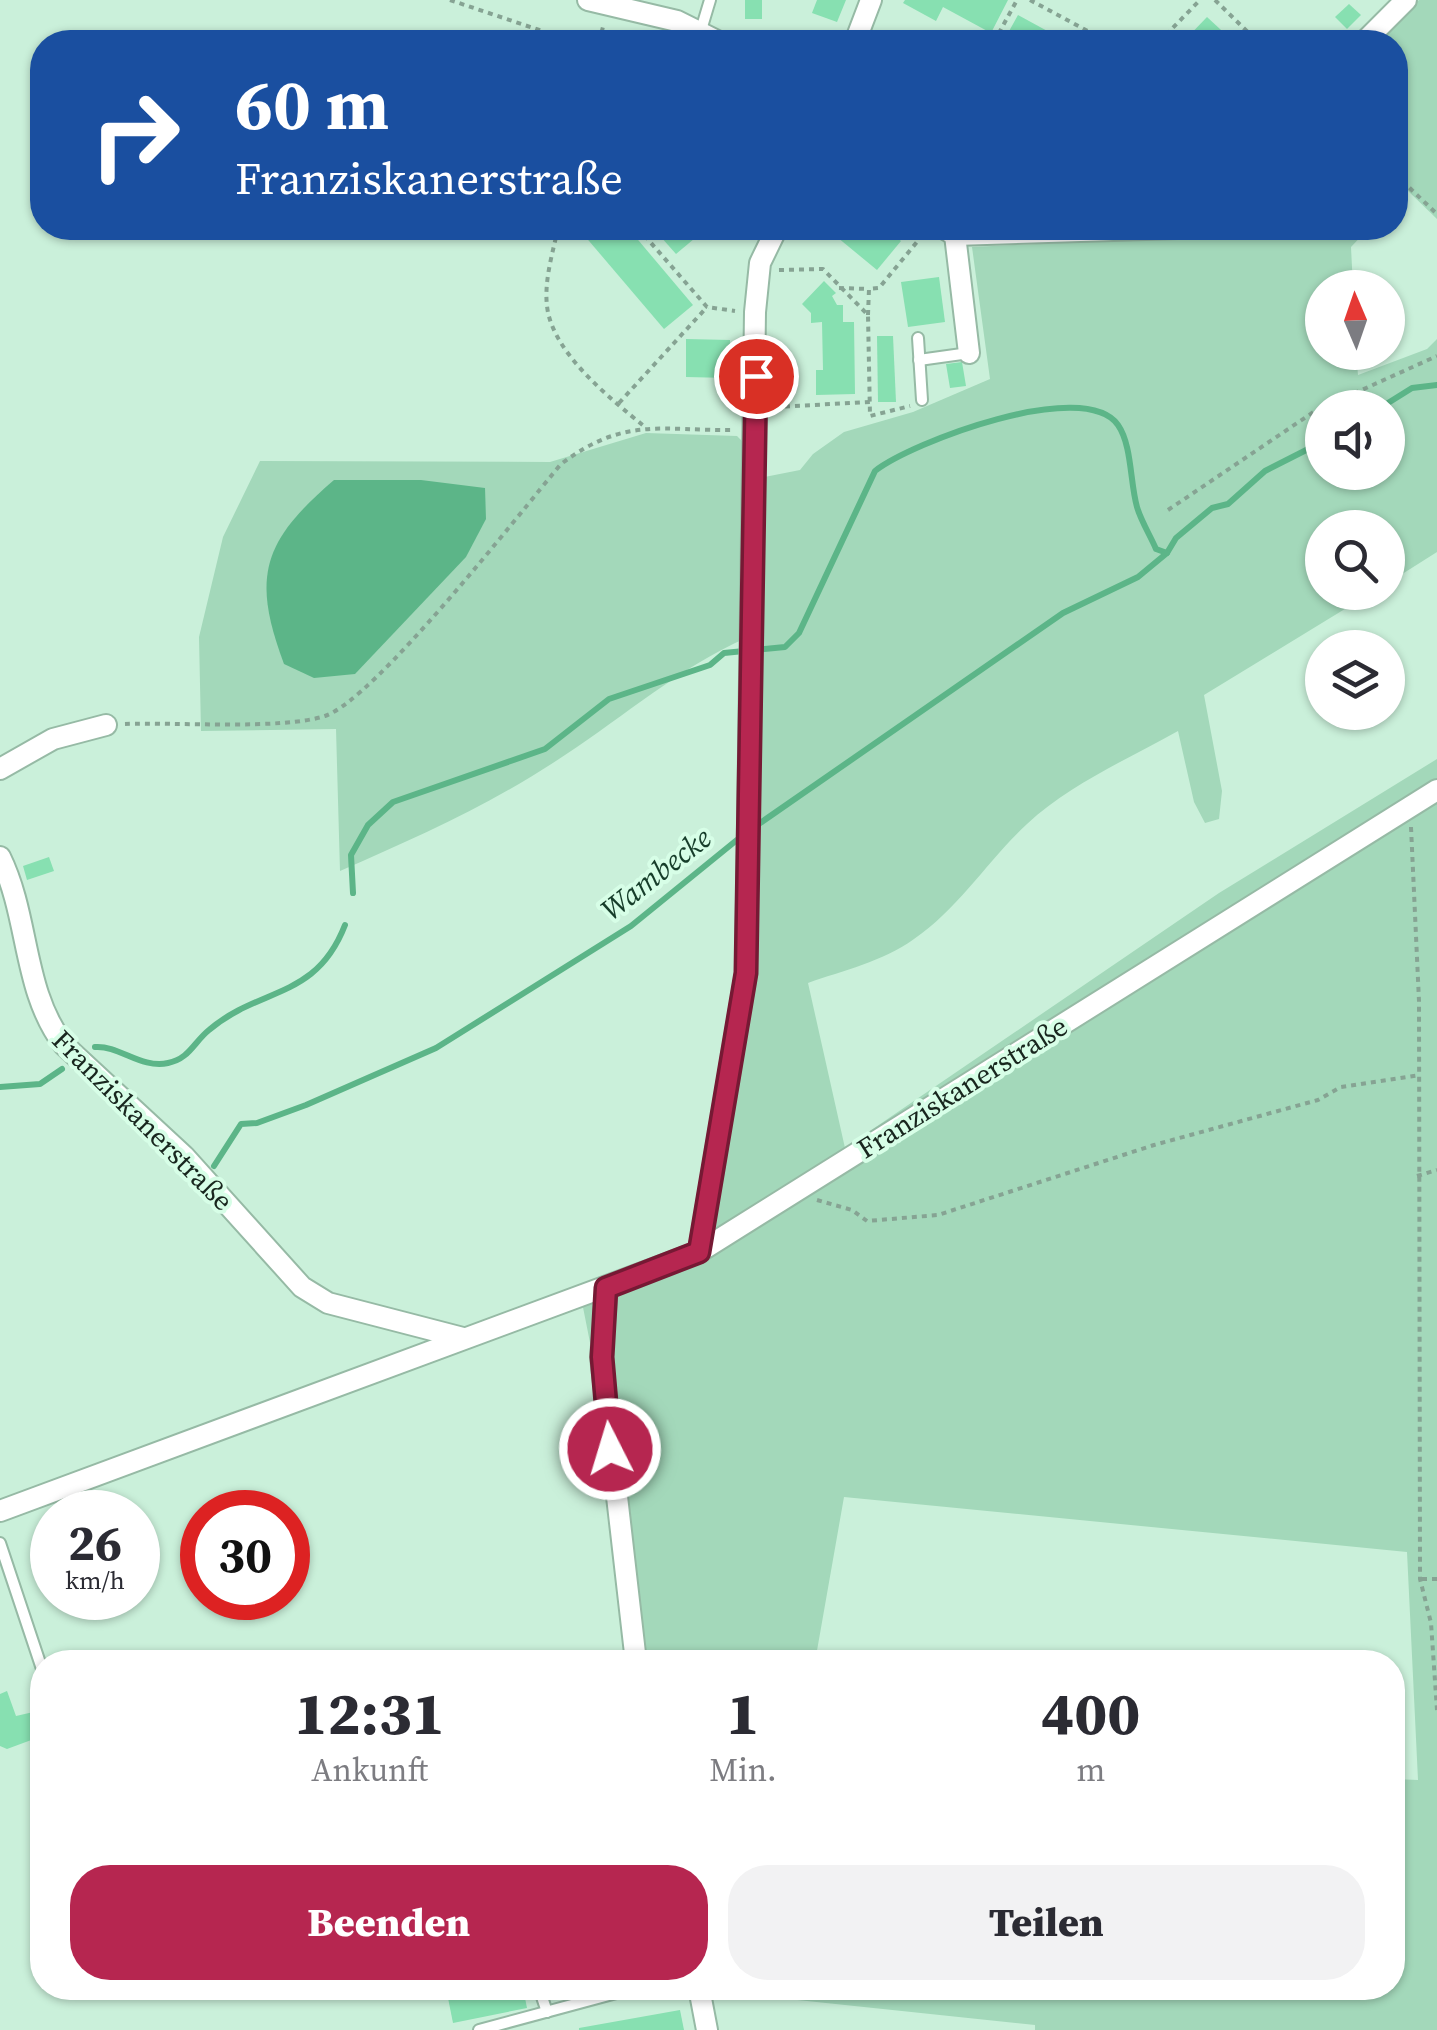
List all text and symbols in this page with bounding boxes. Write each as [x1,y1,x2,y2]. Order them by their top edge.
text: 60 m [235,56,389,152]
icon: right [70,70,200,200]
text: Franziskanerstraße [235,147,623,209]
north arrow [1305,270,1405,370]
map controls [1305,270,1405,730]
pin [714,334,799,419]
icon: arrive [729,349,784,404]
button: sound [1305,390,1405,490]
button: search [1305,510,1405,610]
button: layers [1305,630,1405,730]
water label: Wambecke [592,817,719,930]
street label: Franziskanerstraße [850,1007,1074,1167]
street label: Franziskanerstraße [44,1021,242,1219]
position arrow [558,1397,662,1501]
speed limit sign: 30 [180,1490,310,1620]
text: 26 [68,1508,122,1577]
text: km/h [65,1563,125,1597]
text: 12:31 [295,1672,445,1754]
text: 1 [726,1672,760,1754]
text: 400 [1041,1672,1140,1754]
text: Ankunft [311,1748,428,1792]
text: Min. [709,1748,777,1792]
text: m [1076,1748,1105,1792]
button: Beenden [70,1865,708,1980]
button: Teilen [728,1865,1365,1980]

